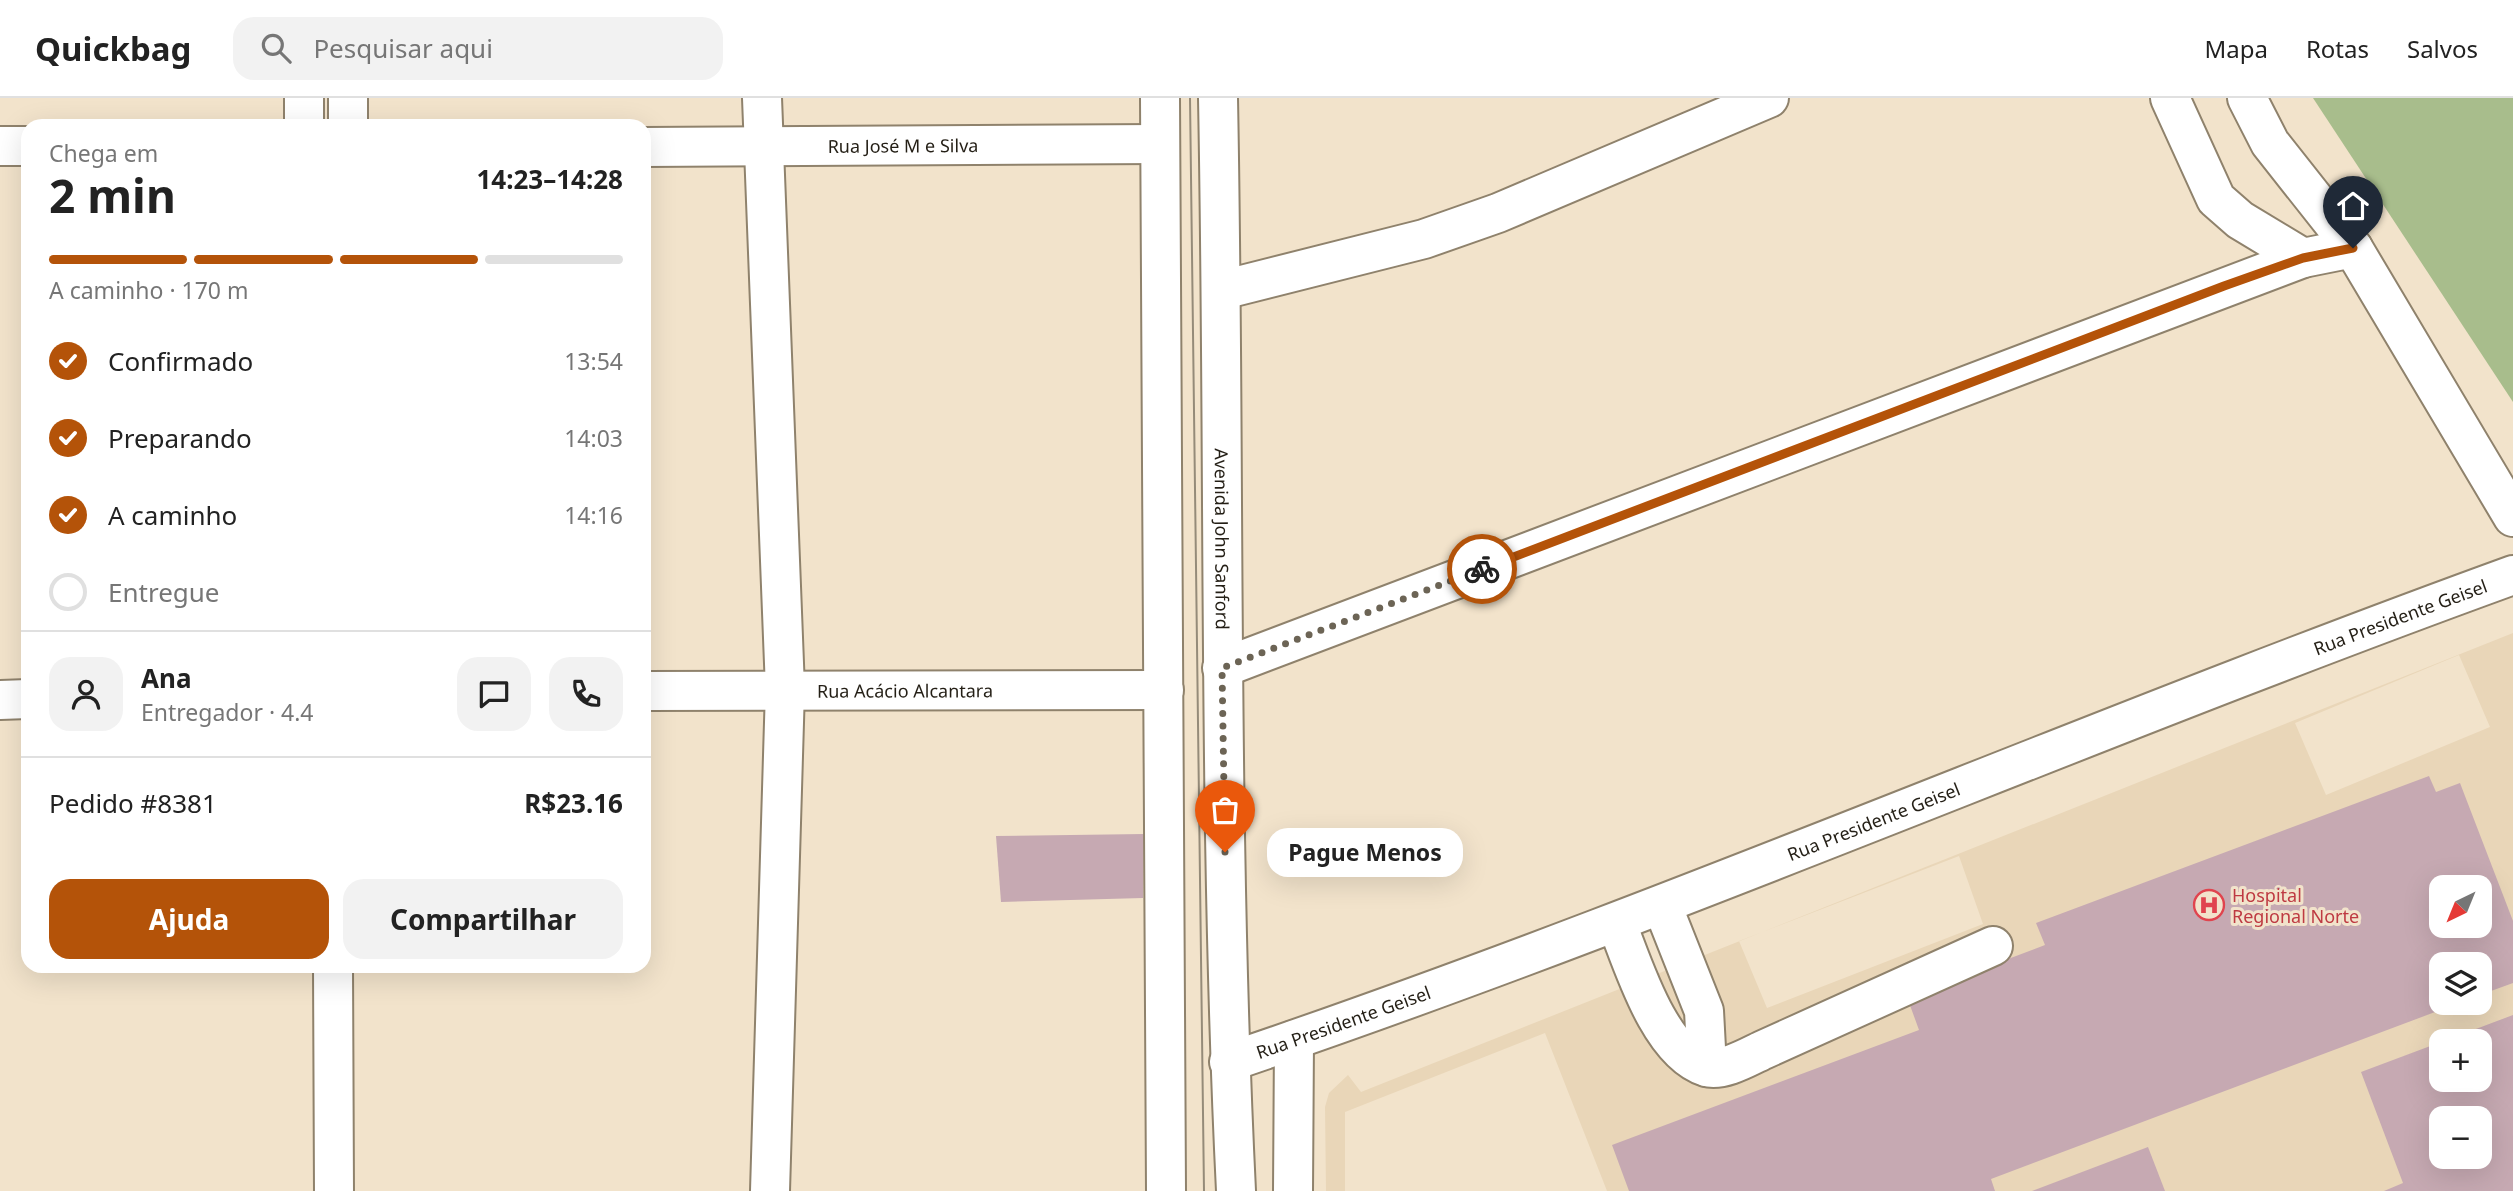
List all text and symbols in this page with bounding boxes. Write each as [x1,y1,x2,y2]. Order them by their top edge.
search box [233,17,723,80]
text: Quickbag [35,26,191,71]
icon: search [257,29,295,67]
text: Pesquisar aqui [313,30,493,66]
text: Mapa [2204,32,2268,65]
text: Rotas [2306,32,2369,65]
text: Salvos [2407,32,2478,65]
street label: Rua José M e Silva [828,133,978,158]
text: Chega em [49,137,158,169]
text: 14:23–14:28 [476,161,623,197]
text: 2 min [49,164,176,226]
pin [2323,176,2383,248]
icon: home [2334,187,2372,225]
text: A caminho · 170 m [49,274,248,306]
icon: check [49,342,87,380]
text: Confirmado [108,343,253,379]
text: 13:54 [564,345,623,377]
icon: check [49,419,87,457]
text: Preparando [108,420,252,456]
text: 14:03 [564,422,623,454]
street label: Avenida John Sanford [1210,448,1235,630]
icon: check [49,496,87,534]
text: A caminho [108,497,237,533]
text: 14:16 [564,499,623,531]
courier [1447,534,1517,604]
icon: bike [1463,550,1501,588]
text: Entregue [108,574,220,610]
street label: Rua Presidente Geisel [2310,574,2490,660]
button: person [49,657,123,731]
button: chat [457,657,531,731]
button: phone [549,657,623,731]
text: Ana [141,660,191,696]
street label: Rua Acácio Alcantara [817,678,993,703]
text: Entregador · 4.4 [141,696,314,728]
street label: Rua Presidente Geisel [1784,777,1963,866]
pin [1195,780,1255,852]
text: Pedido #8381 [49,785,217,821]
text: R$23.16 [524,785,623,821]
icon: bag [1206,791,1244,829]
callout: Pague Menos [1267,828,1463,876]
text: Pague Menos [1288,836,1442,868]
north arrow [2429,875,2492,938]
map controls [2429,875,2492,1169]
button: Ajuda [49,879,329,959]
button: Compartilhar [343,879,623,959]
place label: Hospital Regional Norte [2232,883,2359,928]
hospital icon: Hospital Regional Norte [2192,888,2226,922]
button: layers [2429,952,2492,1015]
street label: Rua Presidente Geisel [1253,980,1434,1064]
button: + [2429,1029,2492,1092]
button: − [2429,1106,2492,1169]

